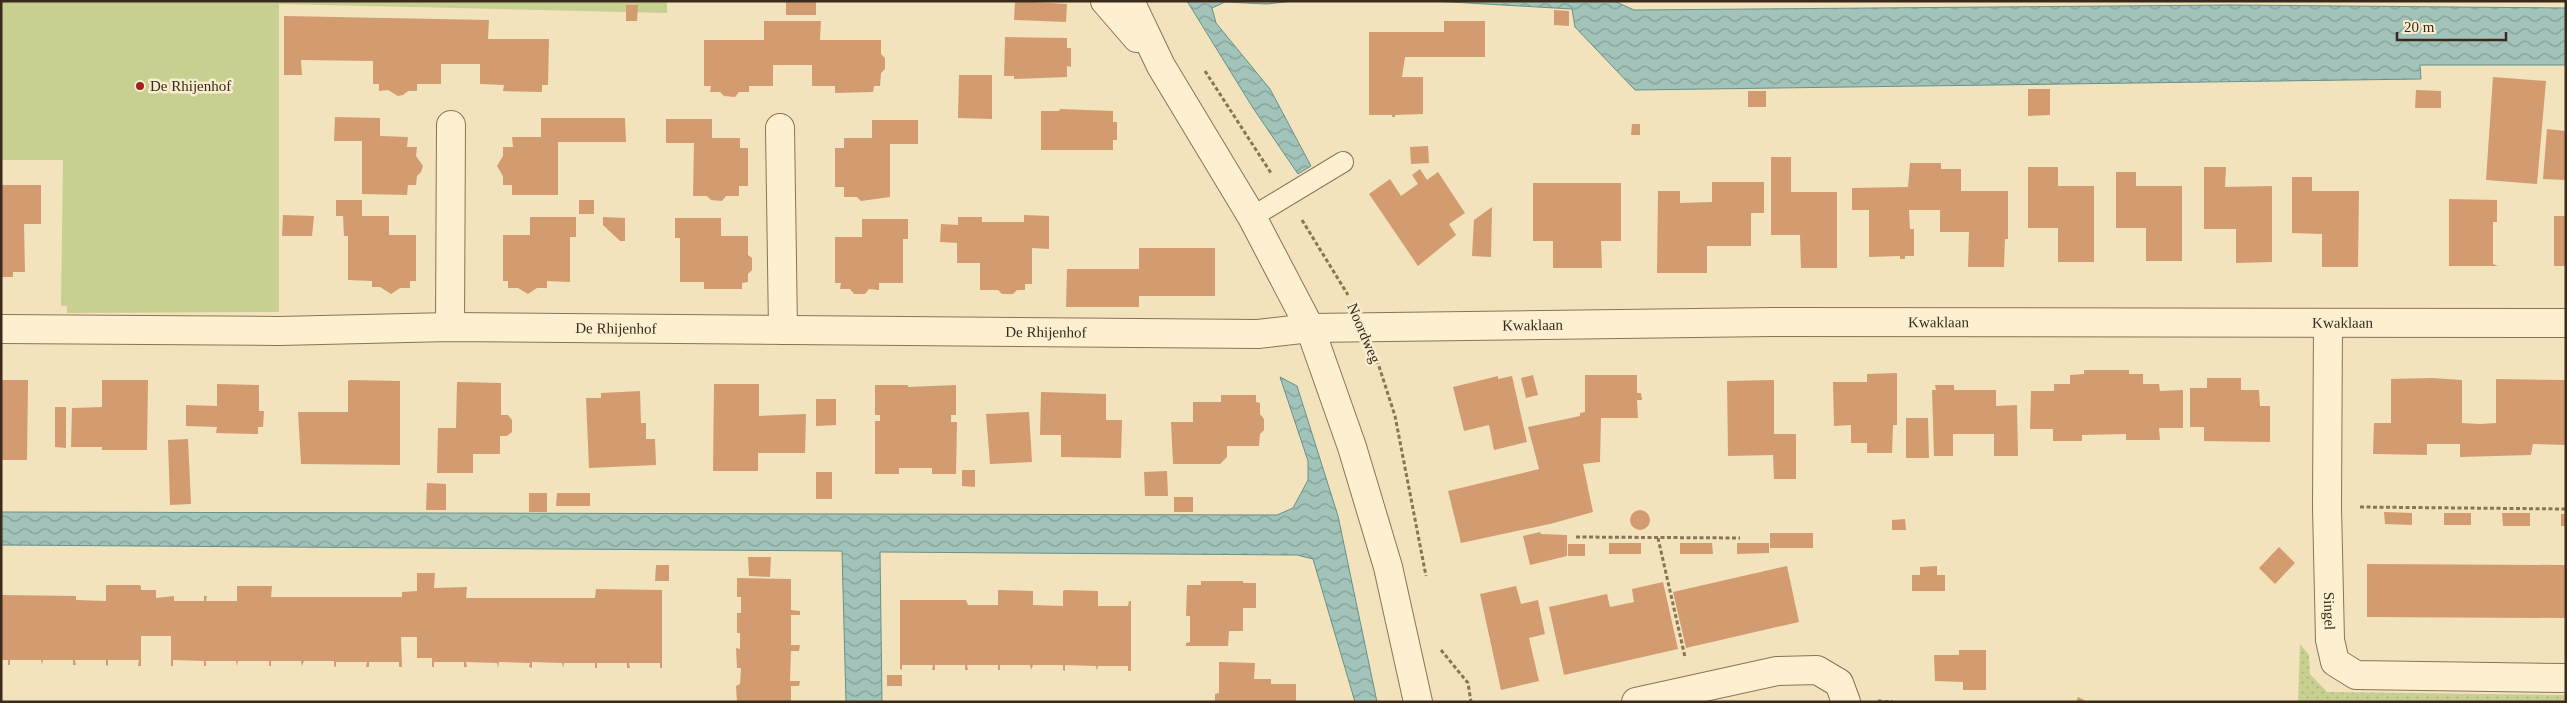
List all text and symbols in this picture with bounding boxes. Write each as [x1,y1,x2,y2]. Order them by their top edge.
scale bar [2397,10,2506,42]
text: 20 m [2404,19,2435,35]
place label: De Rhijenhof [150,78,231,94]
marker: De Rhijenhof [134,80,146,92]
street label: Noordweg [1344,301,1384,366]
street label: Kwaklaan [1908,314,1969,330]
street label: Kwaklaan [2312,315,2373,331]
street label: Kwaklaan [1502,317,1564,333]
street label: De Rhijenhof [575,320,657,337]
street label: De Rhijenhof [1005,324,1087,341]
street label: Singel [2321,592,2338,630]

